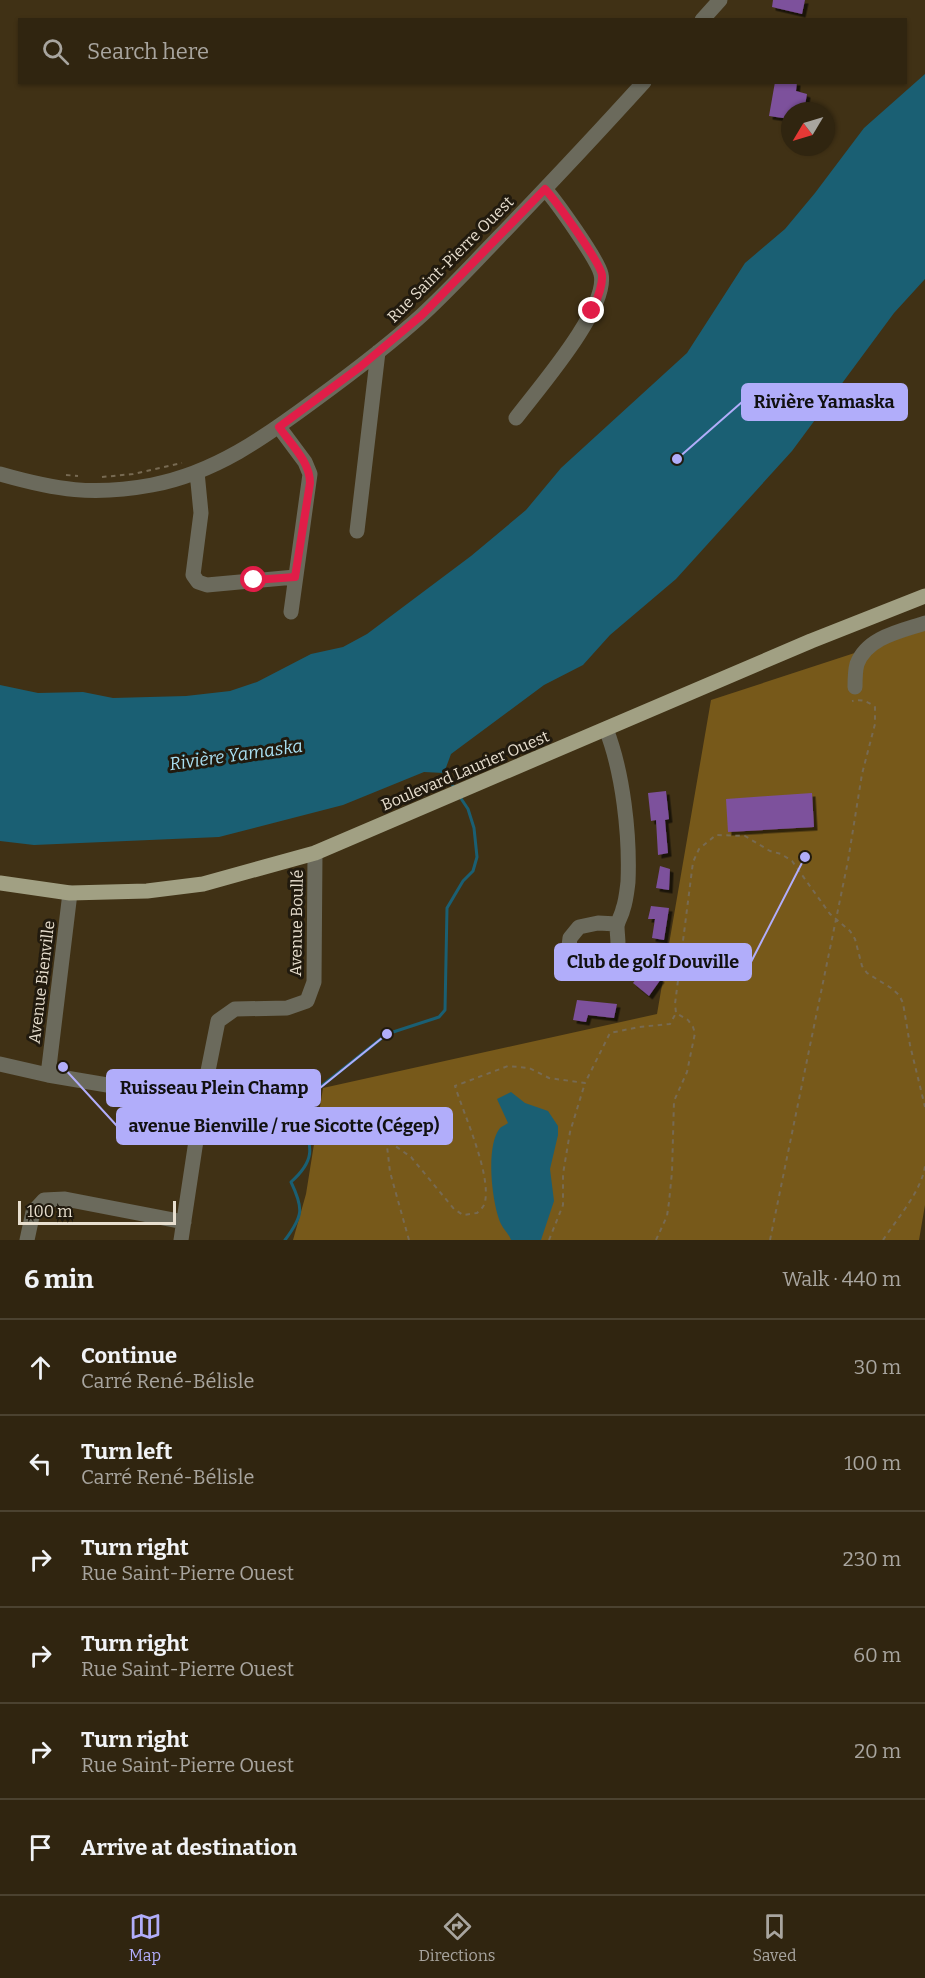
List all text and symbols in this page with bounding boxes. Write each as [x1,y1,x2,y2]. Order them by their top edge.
search box [18,18,907,84]
icon: search [39,35,72,68]
text: Search here [87,38,209,65]
north arrow [781,102,835,156]
street label: Rue Saint-Pierre Ouest [383,192,517,326]
route end [578,297,604,323]
callout: Rivière Yamaska [742,384,907,420]
text: Rivière Yamaska [754,391,895,413]
route start [240,566,266,592]
street label: Boulevard Laurier Ouest [378,726,552,814]
water label: Rivière Yamaska [168,735,304,775]
street label: Avenue Boullé [286,870,307,977]
street label: Avenue Bienville [25,919,58,1045]
callout: Club de golf Douville [555,944,751,980]
text: Club de golf Douville [567,951,739,973]
callout: Ruisseau Plein Champ [107,1070,320,1106]
text: Ruisseau Plein Champ [120,1077,308,1099]
callout: avenue Bienville / rue Sicotte (Cégep) [117,1108,452,1144]
text: avenue Bienville / rue Sicotte (Cégep) [129,1115,440,1137]
scale bar [18,1198,176,1226]
text: 100 m [27,1202,72,1221]
text: 6 min [24,1264,94,1295]
text: Walk · 440 m [783,1267,901,1291]
text: Continue [81,1342,177,1369]
icon: ahead [24,1351,57,1384]
text: 30 m [854,1355,901,1379]
text: Carré René-Bélisle [81,1369,254,1393]
text: Turn left [81,1438,173,1465]
icon: left [24,1447,57,1480]
text: 100 m [844,1451,901,1475]
text: Carré René-Bélisle [81,1465,254,1489]
text: Turn right [81,1534,189,1561]
icon: right [24,1543,57,1576]
text: 230 m [843,1547,901,1571]
text: Rue Saint-Pierre Ouest [81,1561,294,1585]
text: Turn right [81,1630,189,1657]
icon: right [24,1639,57,1672]
text: 60 m [853,1643,901,1667]
text: Rue Saint-Pierre Ouest [81,1657,294,1681]
text: Turn right [81,1726,189,1753]
icon: right [24,1735,57,1768]
text: 20 m [854,1739,901,1763]
text: Rue Saint-Pierre Ouest [81,1753,294,1777]
icon: arrive [24,1831,57,1864]
text: Arrive at destination [81,1834,297,1861]
tab: Map [129,1910,162,1965]
tab: Directions [419,1910,496,1965]
tab: Saved [753,1910,796,1965]

